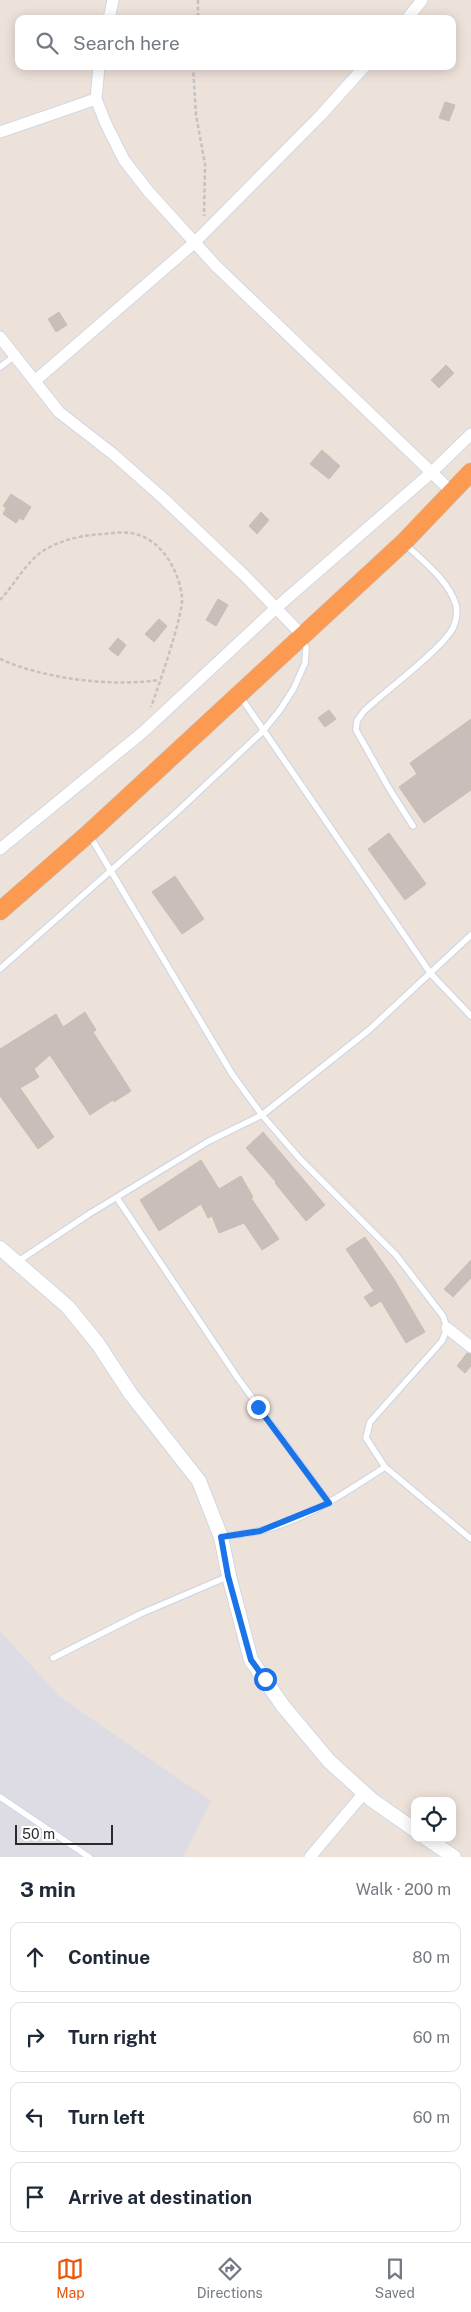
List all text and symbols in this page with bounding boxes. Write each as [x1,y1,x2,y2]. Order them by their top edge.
search box [15,15,456,70]
icon: search [33,29,61,57]
text: Search here [73,32,180,54]
route end [247,1396,270,1419]
route start [254,1668,277,1691]
map controls [411,1797,456,1842]
button: locate [411,1797,456,1842]
scale bar [15,1822,112,1845]
text: 50 m [22,1826,55,1842]
text: 3 min [20,1877,76,1902]
text: Walk · 200 m [356,1880,451,1899]
icon: ahead [21,1943,49,1971]
text: Continue [68,1946,150,1968]
text: 80 m [412,1948,450,1967]
icon: right [21,2023,49,2051]
text: Turn right [68,2026,157,2048]
text: 60 m [413,2028,450,2047]
icon: left [21,2103,49,2131]
text: Turn left [68,2106,145,2128]
text: 60 m [413,2108,450,2127]
icon: arrive [21,2183,49,2211]
text: Arrive at destination [68,2186,252,2208]
tab: Map [56,2255,85,2301]
tab: Directions [197,2255,263,2301]
tab: Saved [375,2255,415,2301]

